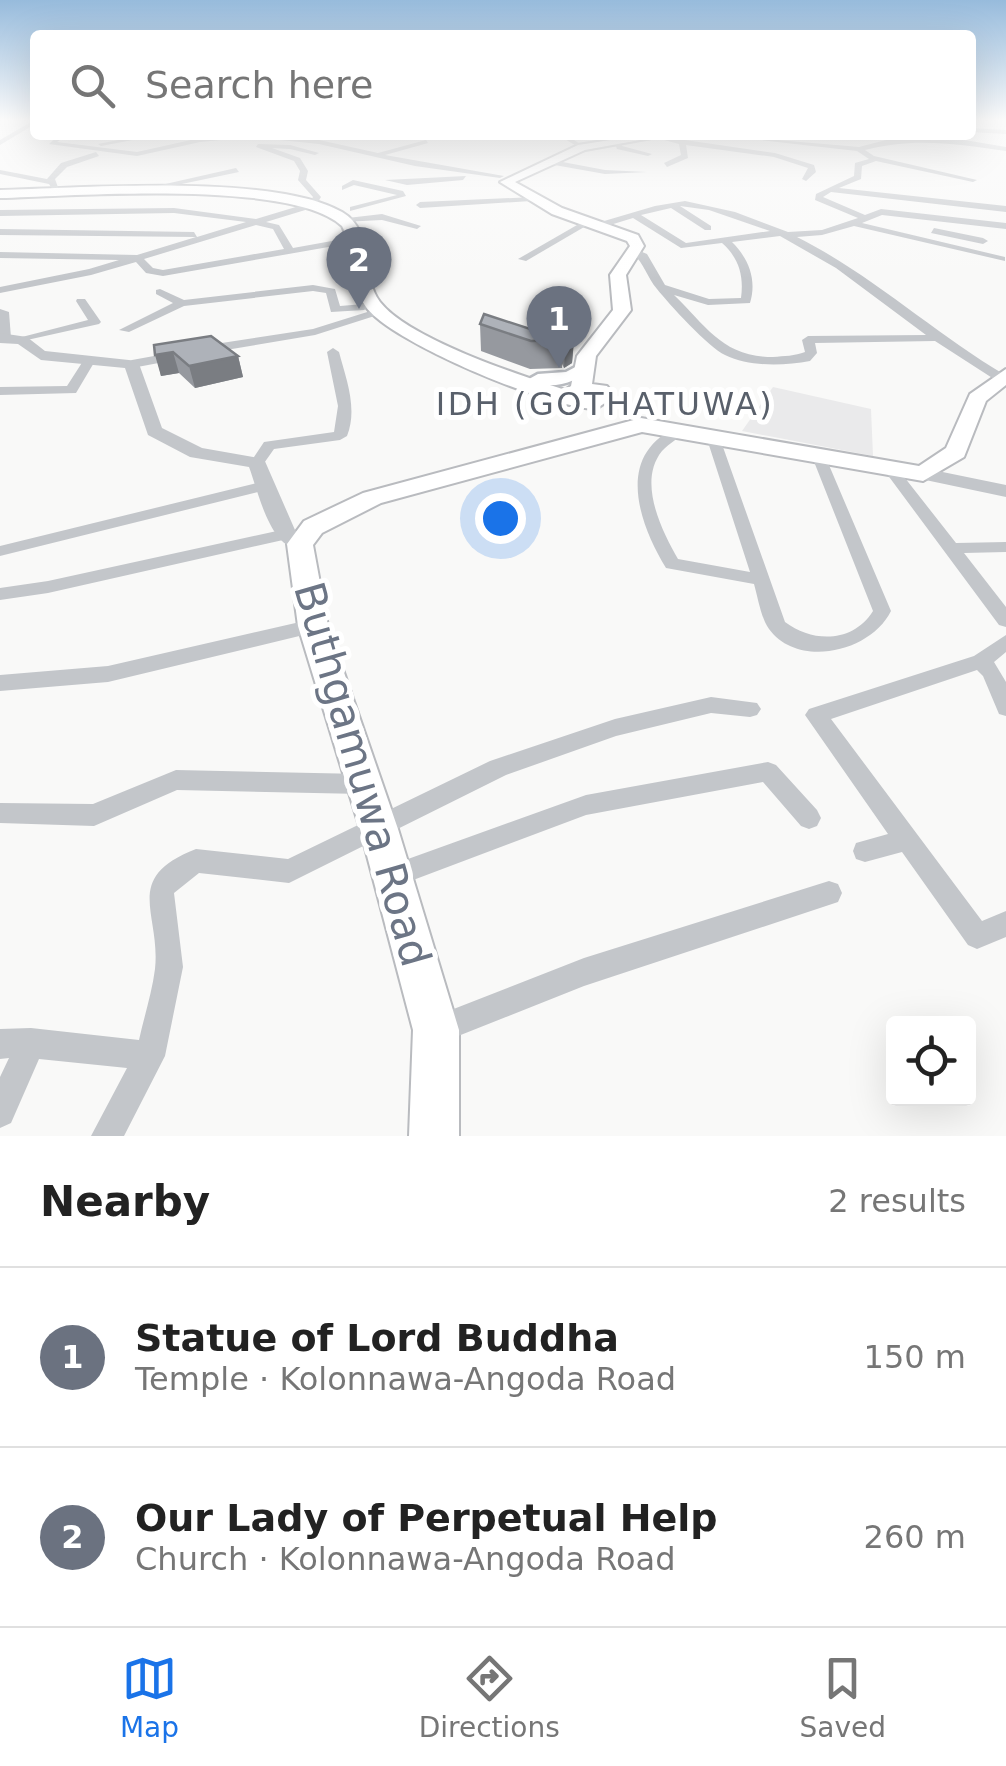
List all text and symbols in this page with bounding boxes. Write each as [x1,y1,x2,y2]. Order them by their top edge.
search box [30,30,976,140]
icon: search [65,58,120,113]
text: Search here [145,63,373,107]
pin: 2 [326,226,392,309]
pin: 1 [526,286,592,368]
district label: IDH (GOTHATUWA) [436,385,774,423]
your location [475,493,526,544]
street label: Buthgamuwa Road [284,576,441,972]
map controls [886,1016,976,1106]
button: locate [886,1016,976,1106]
text: Nearby [40,1177,210,1226]
text: 2 results [828,1182,966,1220]
text: Statue of Lord Buddha [135,1316,619,1360]
text: 1 [61,1338,84,1376]
text: 150 m [864,1338,966,1376]
text: Temple · Kolonnawa-Angoda Road [135,1360,676,1398]
text: Our Lady of Perpetual Help [135,1496,718,1540]
text: 2 [61,1518,84,1556]
text: 260 m [864,1518,966,1556]
text: Church · Kolonnawa-Angoda Road [135,1540,675,1578]
tab: Map [120,1651,179,1744]
tab: Directions [419,1651,560,1744]
tab: Saved [800,1651,886,1744]

